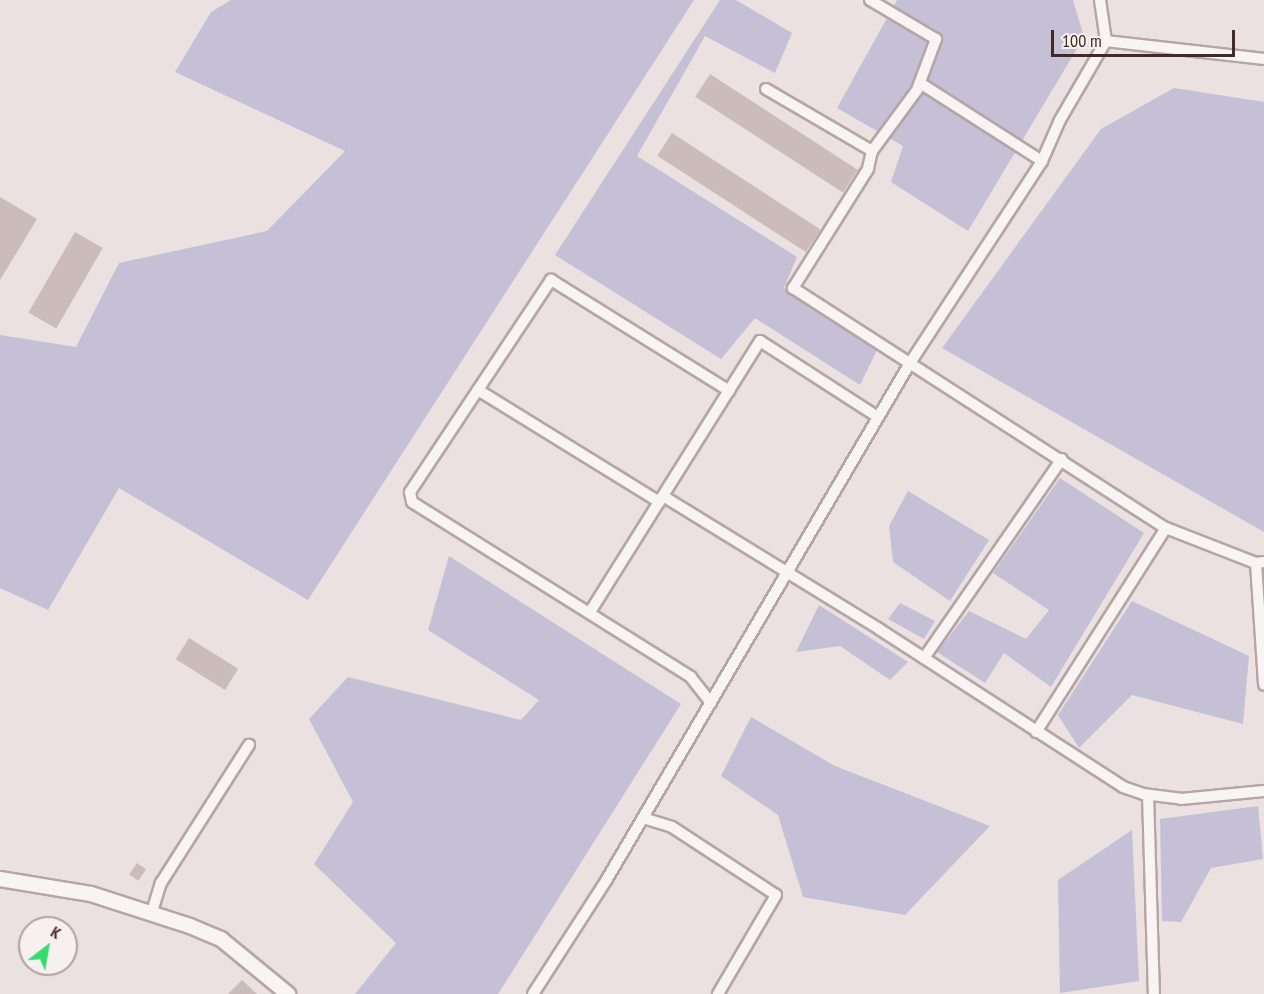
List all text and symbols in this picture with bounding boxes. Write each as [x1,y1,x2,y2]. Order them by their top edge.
scale bar [1054,18,1238,56]
text: 100 m [1062,29,1102,52]
north arrow [18,916,78,976]
text: K [48,922,65,943]

